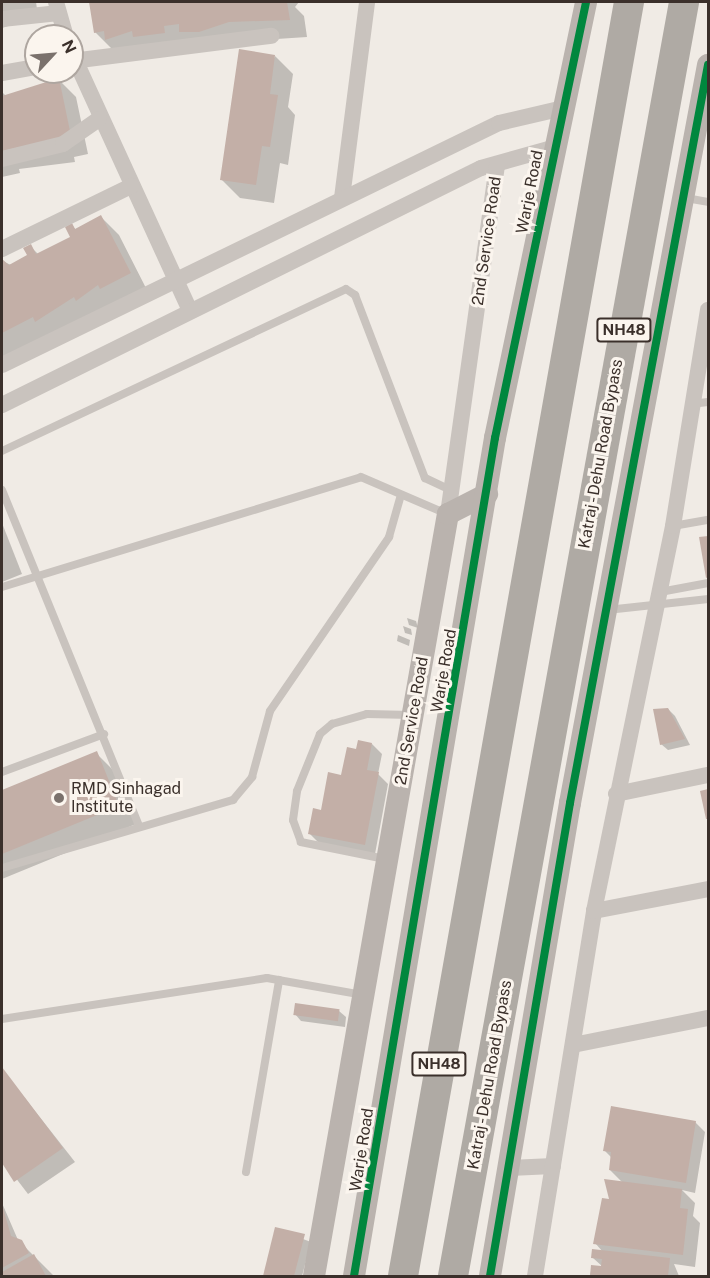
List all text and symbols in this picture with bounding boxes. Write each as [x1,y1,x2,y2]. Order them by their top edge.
north arrow [24,24,84,84]
text: N [58,37,80,57]
street label: Warje Road [512,149,548,235]
street label: 2nd Service Road [468,175,506,307]
road number: NH48 [596,318,652,342]
street label: Katraj - Dehu Road Bypass [575,356,627,552]
street label: Warje Road [427,628,461,714]
street label: 2nd Service Road [391,655,433,787]
place label: RMD Sinhagad Institute [71,779,181,817]
marker: RMD Sinhagad Institute [52,791,66,805]
street label: Katraj - Dehu Road Bypass [464,977,516,1173]
road number: NH48 [410,1052,468,1076]
street label: Warje Road [346,1107,378,1193]

